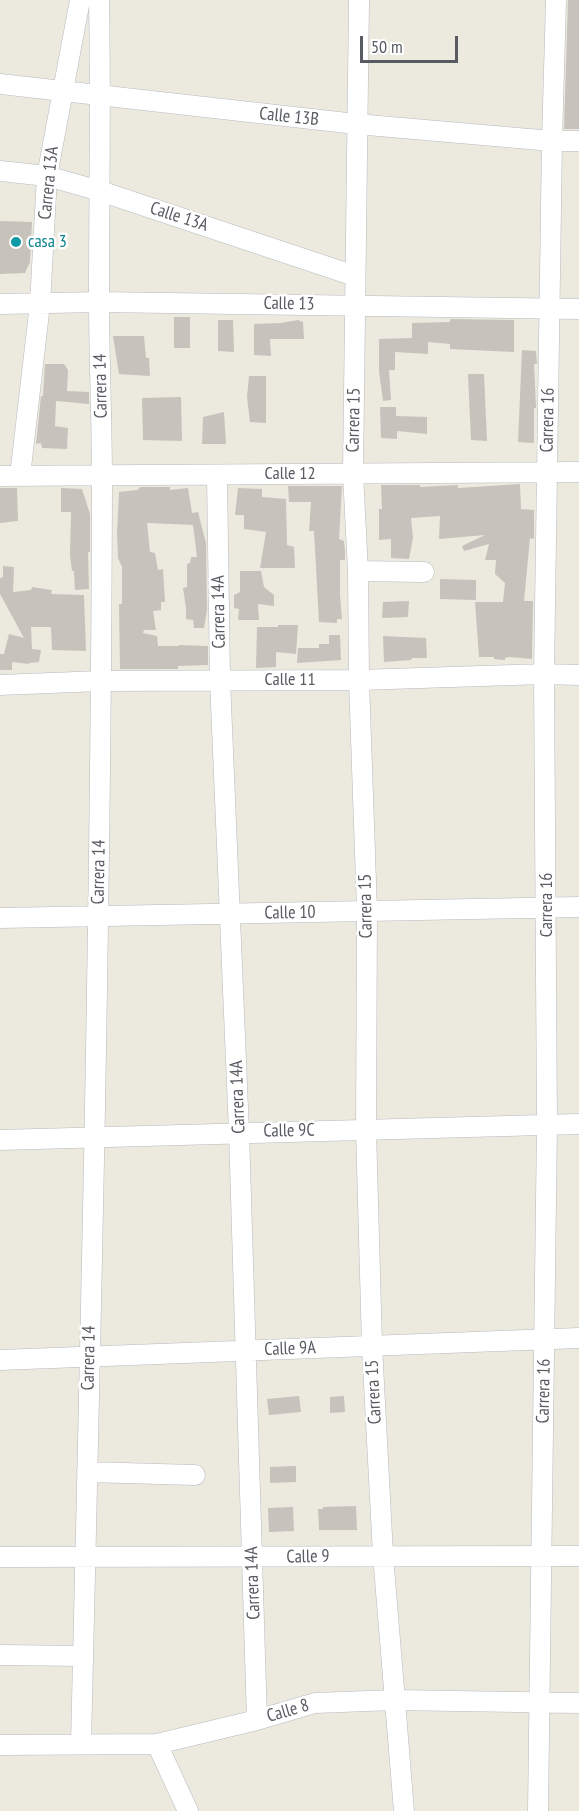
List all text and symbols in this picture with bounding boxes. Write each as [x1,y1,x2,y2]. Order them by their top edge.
scale bar [363,24,460,62]
text: 50 m [371,35,403,58]
street label: Calle 13B [258,103,320,131]
street label: Carrera 13A [34,145,64,221]
street label: Calle 13A [147,198,211,236]
place label: casa 3 [28,231,67,253]
marker: casa 3 [9,235,23,249]
street label: Calle 13 [263,293,315,315]
street label: Carrera 14 [90,353,112,419]
street label: Carrera 15 [343,387,365,453]
street label: Carrera 16 [537,387,559,453]
street label: Calle 12 [264,463,316,485]
street label: Carrera 14A [208,575,230,649]
street label: Calle 11 [264,669,316,691]
street label: Carrera 14 [88,839,110,905]
street label: Carrera 15 [355,873,377,939]
street label: Carrera 16 [536,873,558,937]
street label: Calle 10 [264,902,316,924]
street label: Carrera 14A [226,1060,250,1134]
street label: Calle 9C [263,1120,315,1142]
street label: Carrera 14 [78,1325,100,1391]
street label: Calle 9A [264,1337,316,1361]
street label: Carrera 16 [533,1358,555,1424]
street label: Carrera 15 [362,1359,386,1425]
street label: Carrera 14A [241,1546,265,1620]
street label: Calle 9 [286,1546,330,1568]
street label: Calle 8 [264,1695,312,1727]

